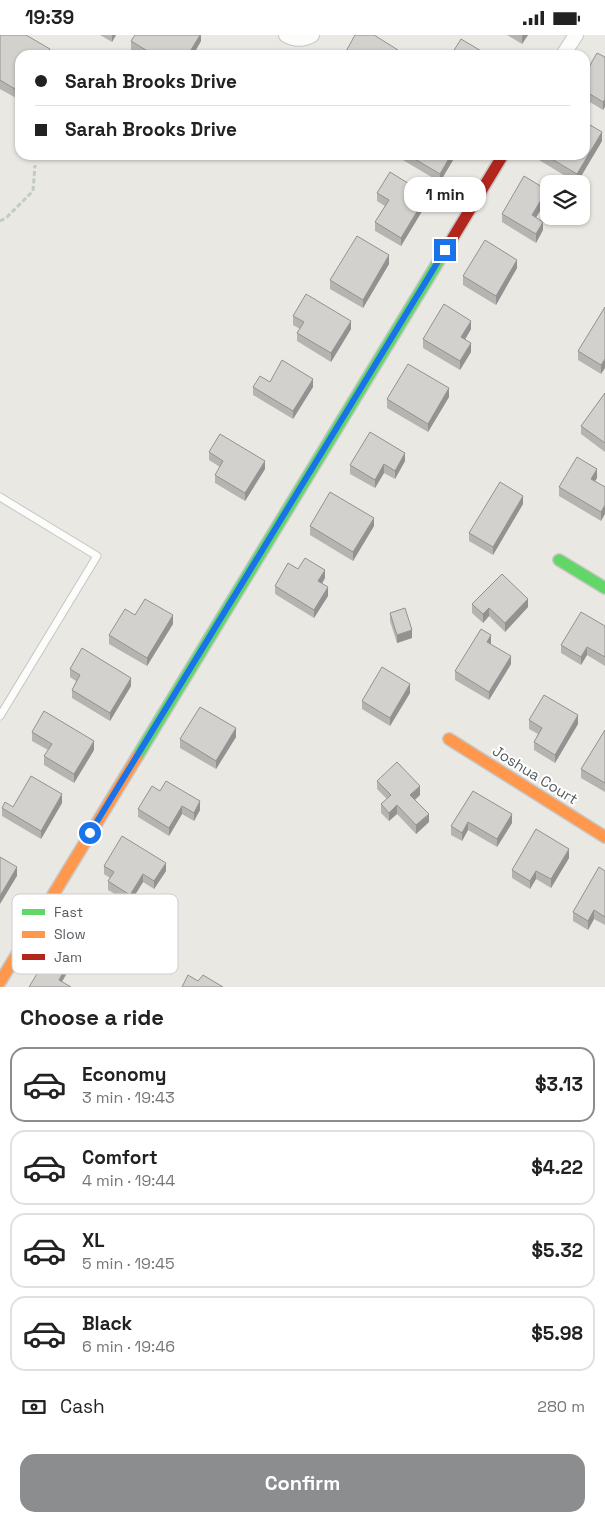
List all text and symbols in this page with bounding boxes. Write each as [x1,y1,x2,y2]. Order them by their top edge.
text: 19:39 [25,5,74,30]
text: Sarah Brooks Drive [65,69,237,94]
text: Sarah Brooks Drive [65,117,237,142]
map controls [540,175,590,225]
button: layers [540,175,590,225]
callout: 1 min [404,177,486,213]
text: 1 min [425,184,465,205]
route end [434,239,456,261]
street label: Joshua Court [489,741,582,808]
route start [79,822,101,844]
legend [12,894,178,974]
text: Fast [54,903,83,921]
text: Slow [54,925,86,943]
text: Jam [54,948,82,966]
text: Choose a ride [20,1003,164,1031]
icon: car [22,1062,67,1107]
text: Economy [82,1062,166,1087]
text: $3.13 [535,1072,583,1097]
text: 3 min · 19:43 [82,1087,175,1108]
icon: car [22,1145,67,1190]
text: Comfort [82,1145,158,1170]
text: $4.22 [531,1155,583,1180]
text: 4 min · 19:44 [82,1170,175,1191]
icon: car [22,1228,67,1273]
text: XL [82,1228,105,1253]
text: $5.32 [532,1238,583,1263]
text: 5 min · 19:45 [82,1253,175,1274]
icon: car [22,1311,67,1356]
text: Black [82,1311,132,1336]
text: $5.98 [531,1321,583,1346]
text: 6 min · 19:46 [82,1336,175,1357]
icon: cash [20,1393,48,1421]
text: Cash [60,1394,105,1419]
text: 280 m [537,1396,585,1417]
button: Confirm [20,1454,585,1512]

